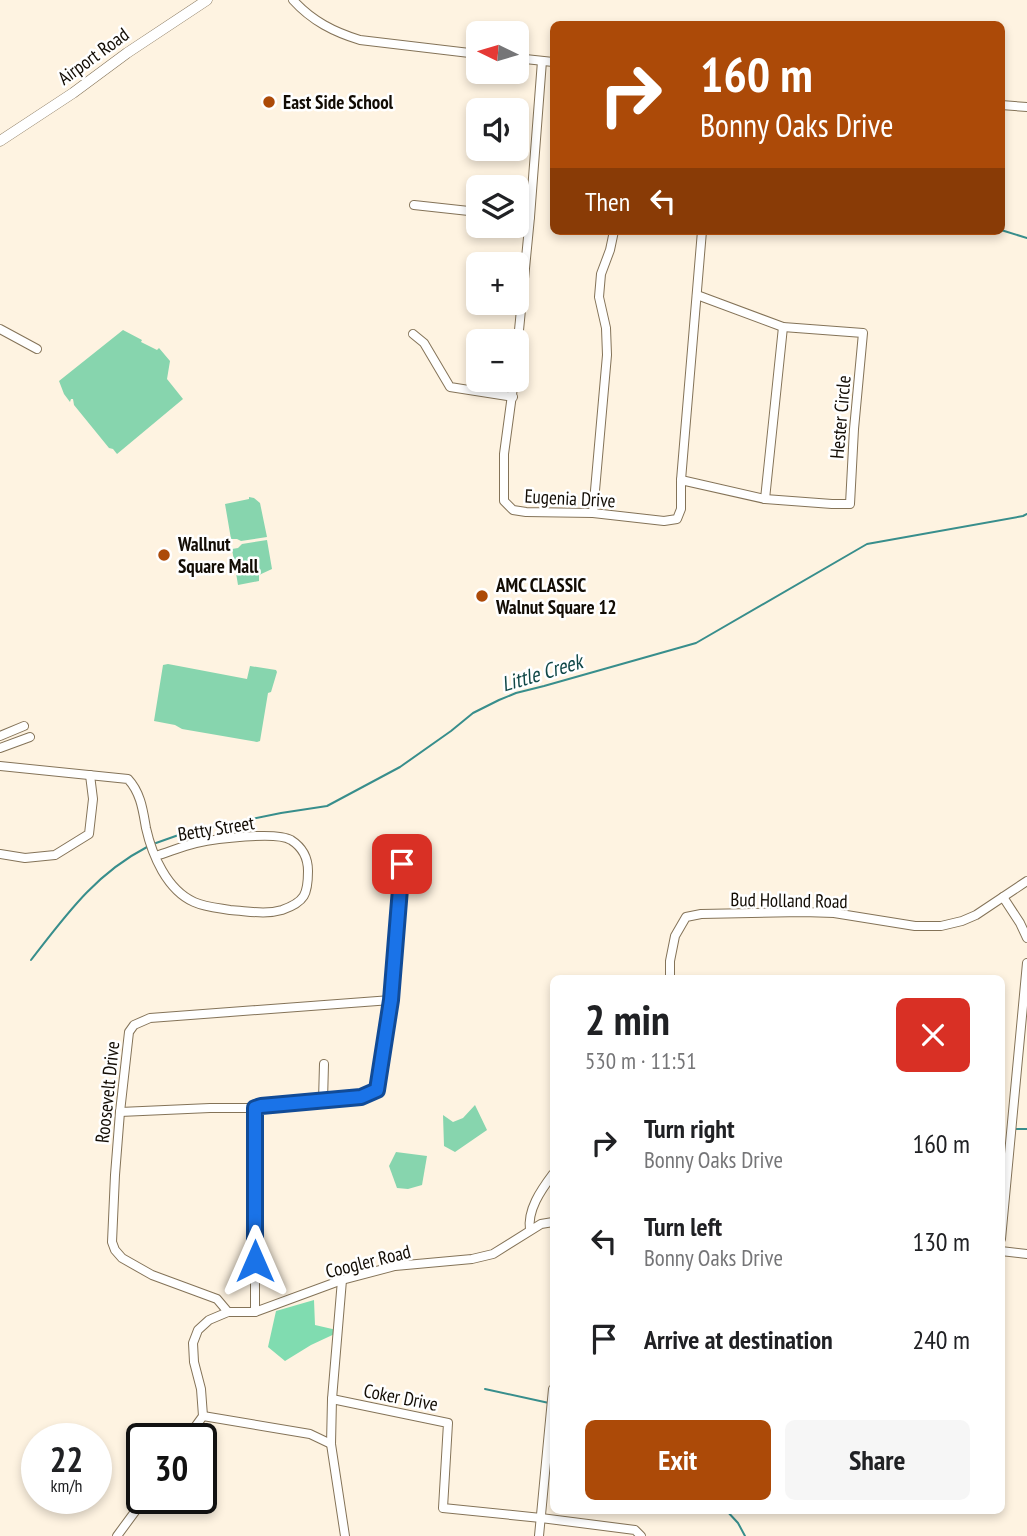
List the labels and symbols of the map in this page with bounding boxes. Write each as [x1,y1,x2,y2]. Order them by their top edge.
north arrow [466,21,528,84]
street label: Airport Road [53,22,133,90]
place label: East Side School [283,90,394,114]
marker: East Side School [261,94,277,110]
street label: Hester Circle [824,374,856,460]
street label: Eugenia Drive [524,484,616,512]
place label: Wallnut Square Mall [177,532,259,578]
marker: Wallnut Square Mall [156,547,172,563]
place label: AMC CLASSIC Walnut Square 12 [495,573,617,619]
marker: AMC CLASSIC Walnut Square 12 [474,588,490,604]
water label: Little Creek [498,647,588,698]
street label: Betty Street [176,810,257,846]
pin [372,834,432,894]
street label: Bud Holland Road [730,887,848,913]
street label: Roosevelt Drive [90,1040,124,1144]
position arrow [218,1224,292,1298]
street label: Coogler Road [323,1239,413,1283]
street label: Coker Drive [362,1378,440,1416]
speed limit sign: 30 [126,1423,217,1514]

